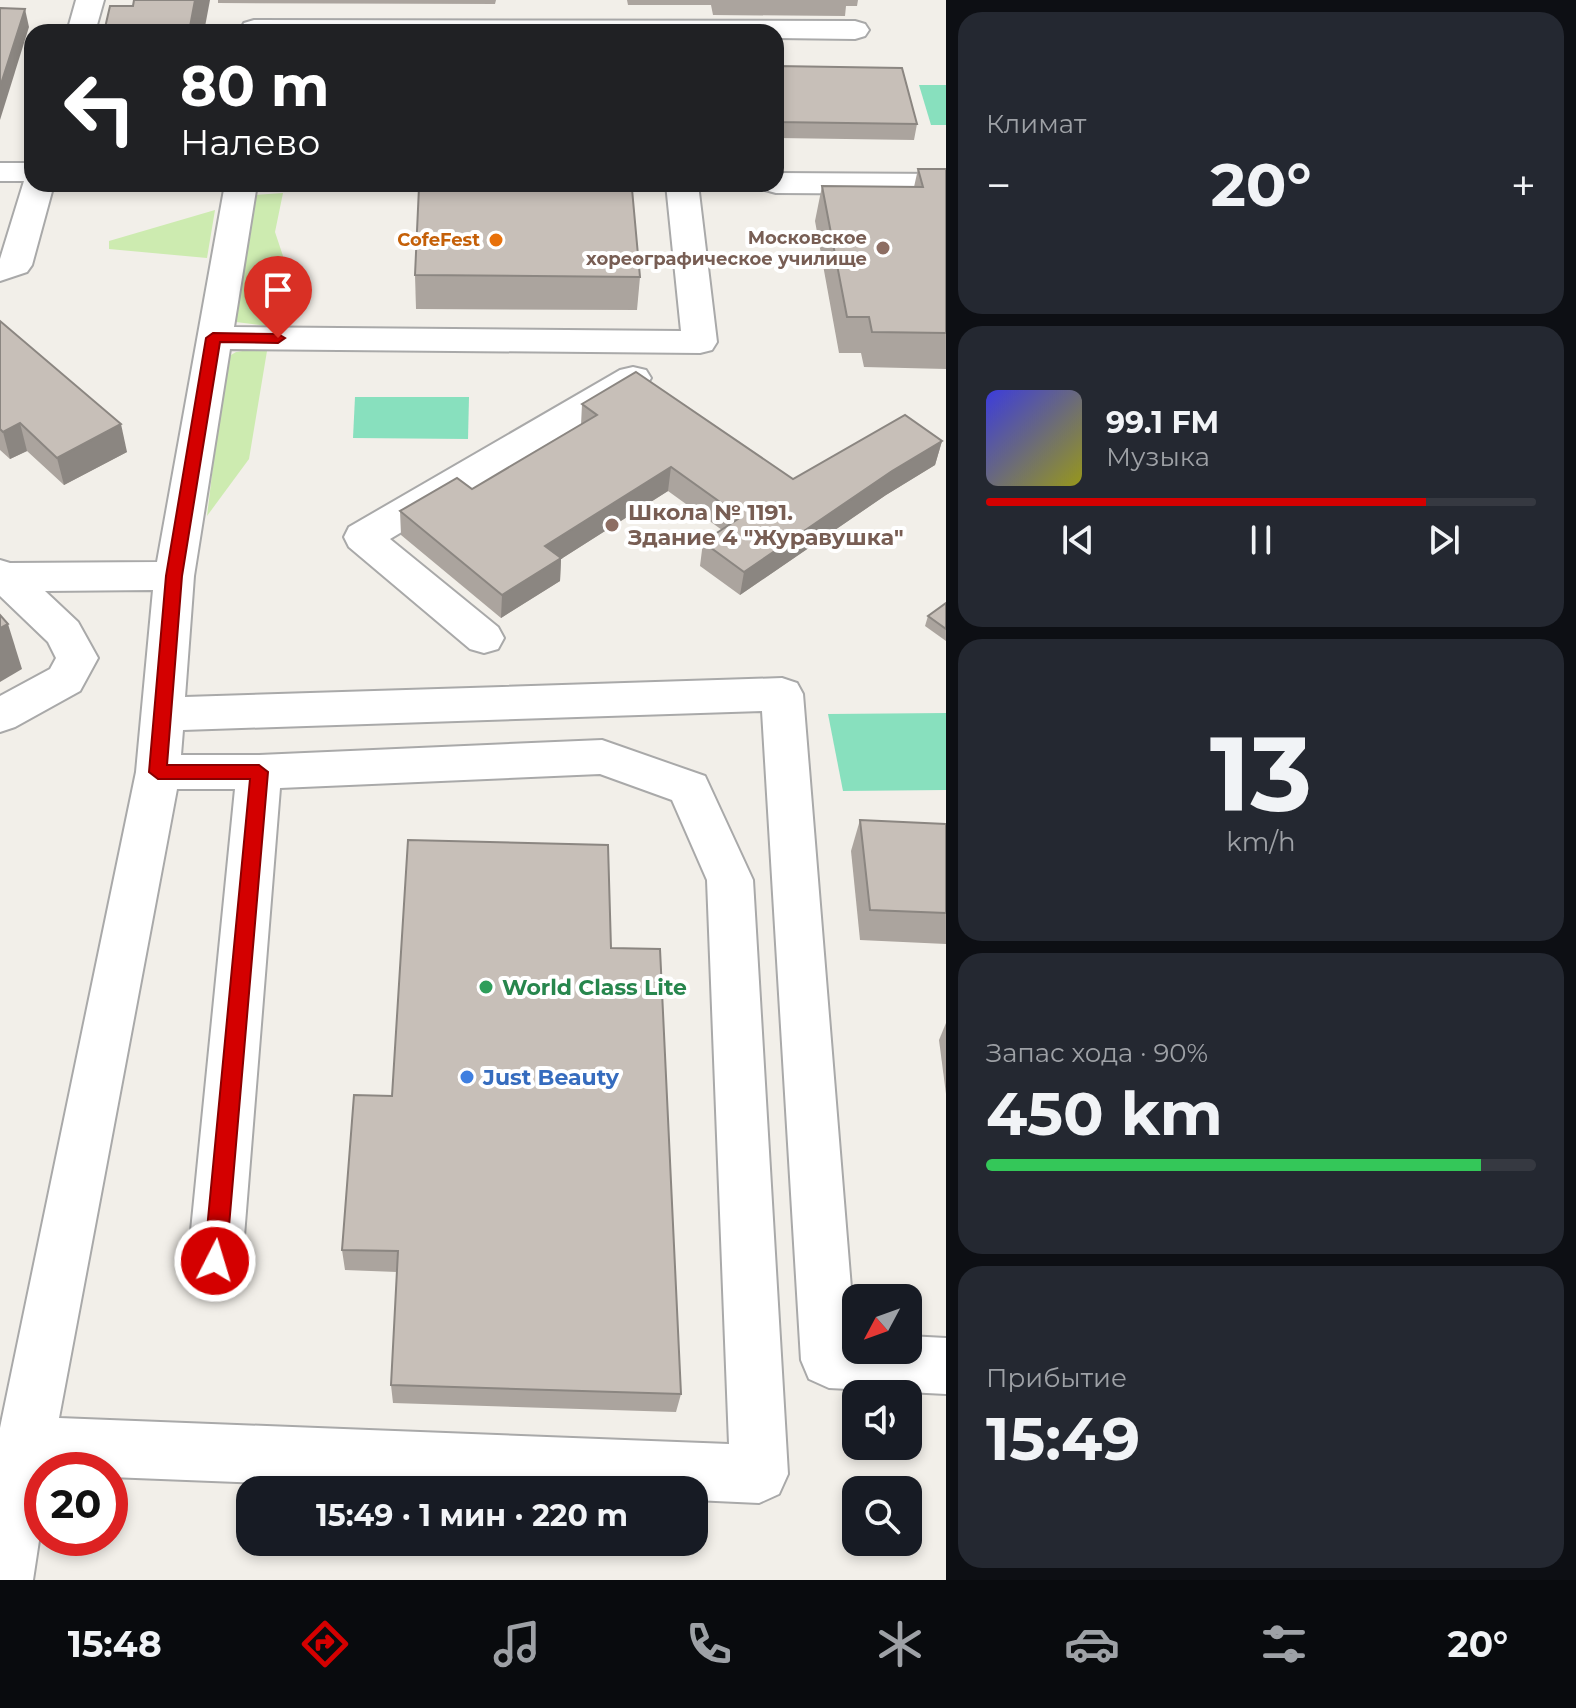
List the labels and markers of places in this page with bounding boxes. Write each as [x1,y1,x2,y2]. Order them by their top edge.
place label: Московское хореографическое училище [586,227,867,270]
place label: CofeFest [397,229,480,251]
marker: CofeFest [487,231,505,249]
marker: Московское хореографическое училище [874,239,892,257]
pin [244,256,312,338]
place label: Школа № 1191. Здание 4 "Журавушка" [627,499,904,551]
marker: Школа № 1191. Здание 4 "Журавушка" [603,516,621,534]
place label: World Class Lite [502,974,687,1001]
marker: World Class Lite [477,978,495,996]
place label: Just Beauty [482,1064,620,1091]
marker: Just Beauty [458,1068,476,1086]

